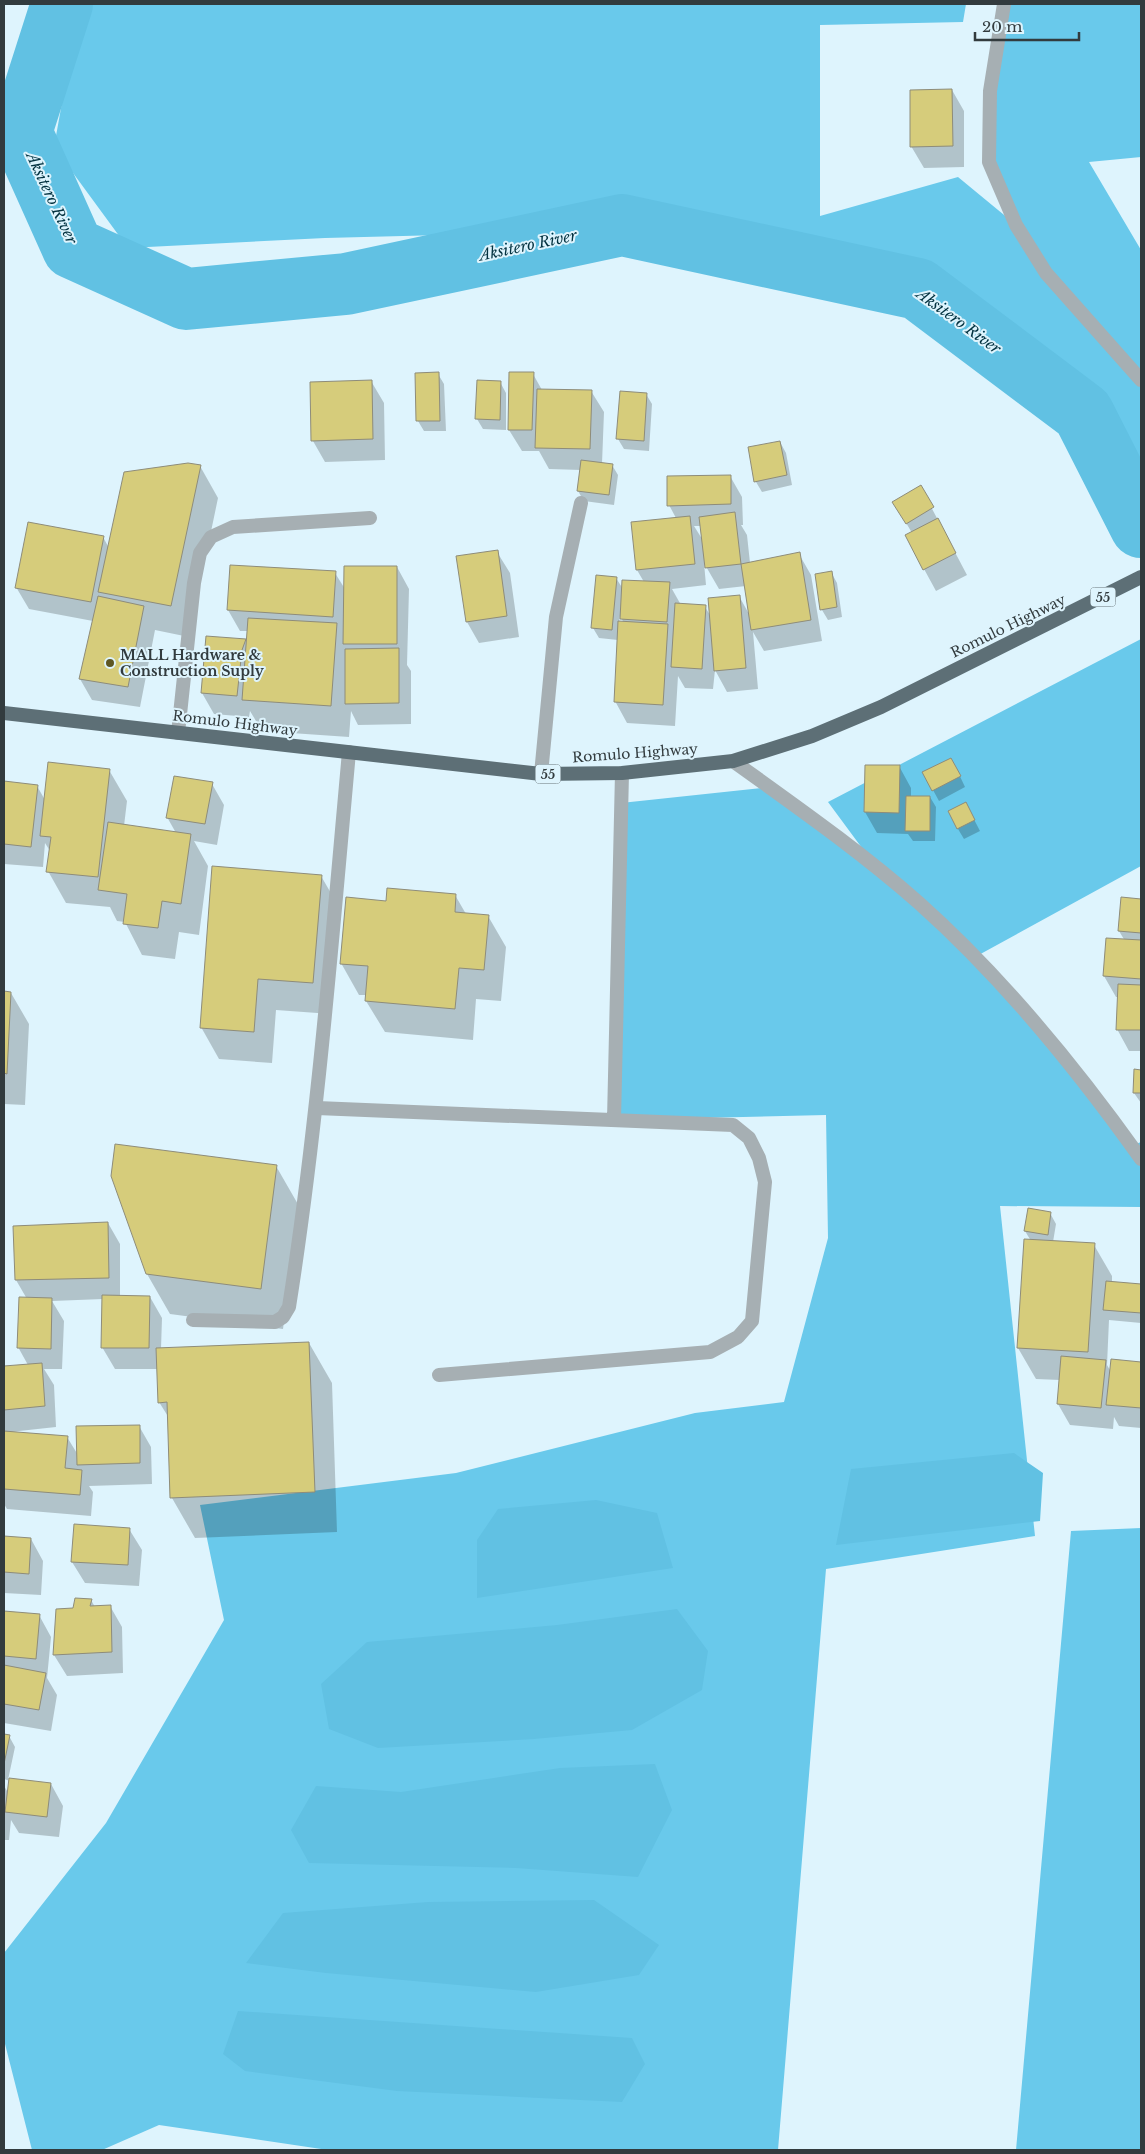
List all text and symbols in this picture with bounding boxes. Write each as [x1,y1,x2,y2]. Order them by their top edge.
scale bar [975,10,1079,42]
text: 20 m [982,17,1022,36]
water label: Aksitero River [22,147,82,248]
water label: Aksitero River [476,225,580,265]
water label: Aksitero River [912,283,1006,359]
road number: 55 [1090,588,1116,606]
street label: Romulo Highway [948,590,1069,662]
place label: MALL Hardware & Construction Suply [120,646,265,680]
marker: MALL Hardware & Construction Suply [104,657,116,669]
street label: Romulo Highway [171,706,299,740]
street label: Romulo Highway [572,740,698,766]
road number: 55 [536,764,560,784]

